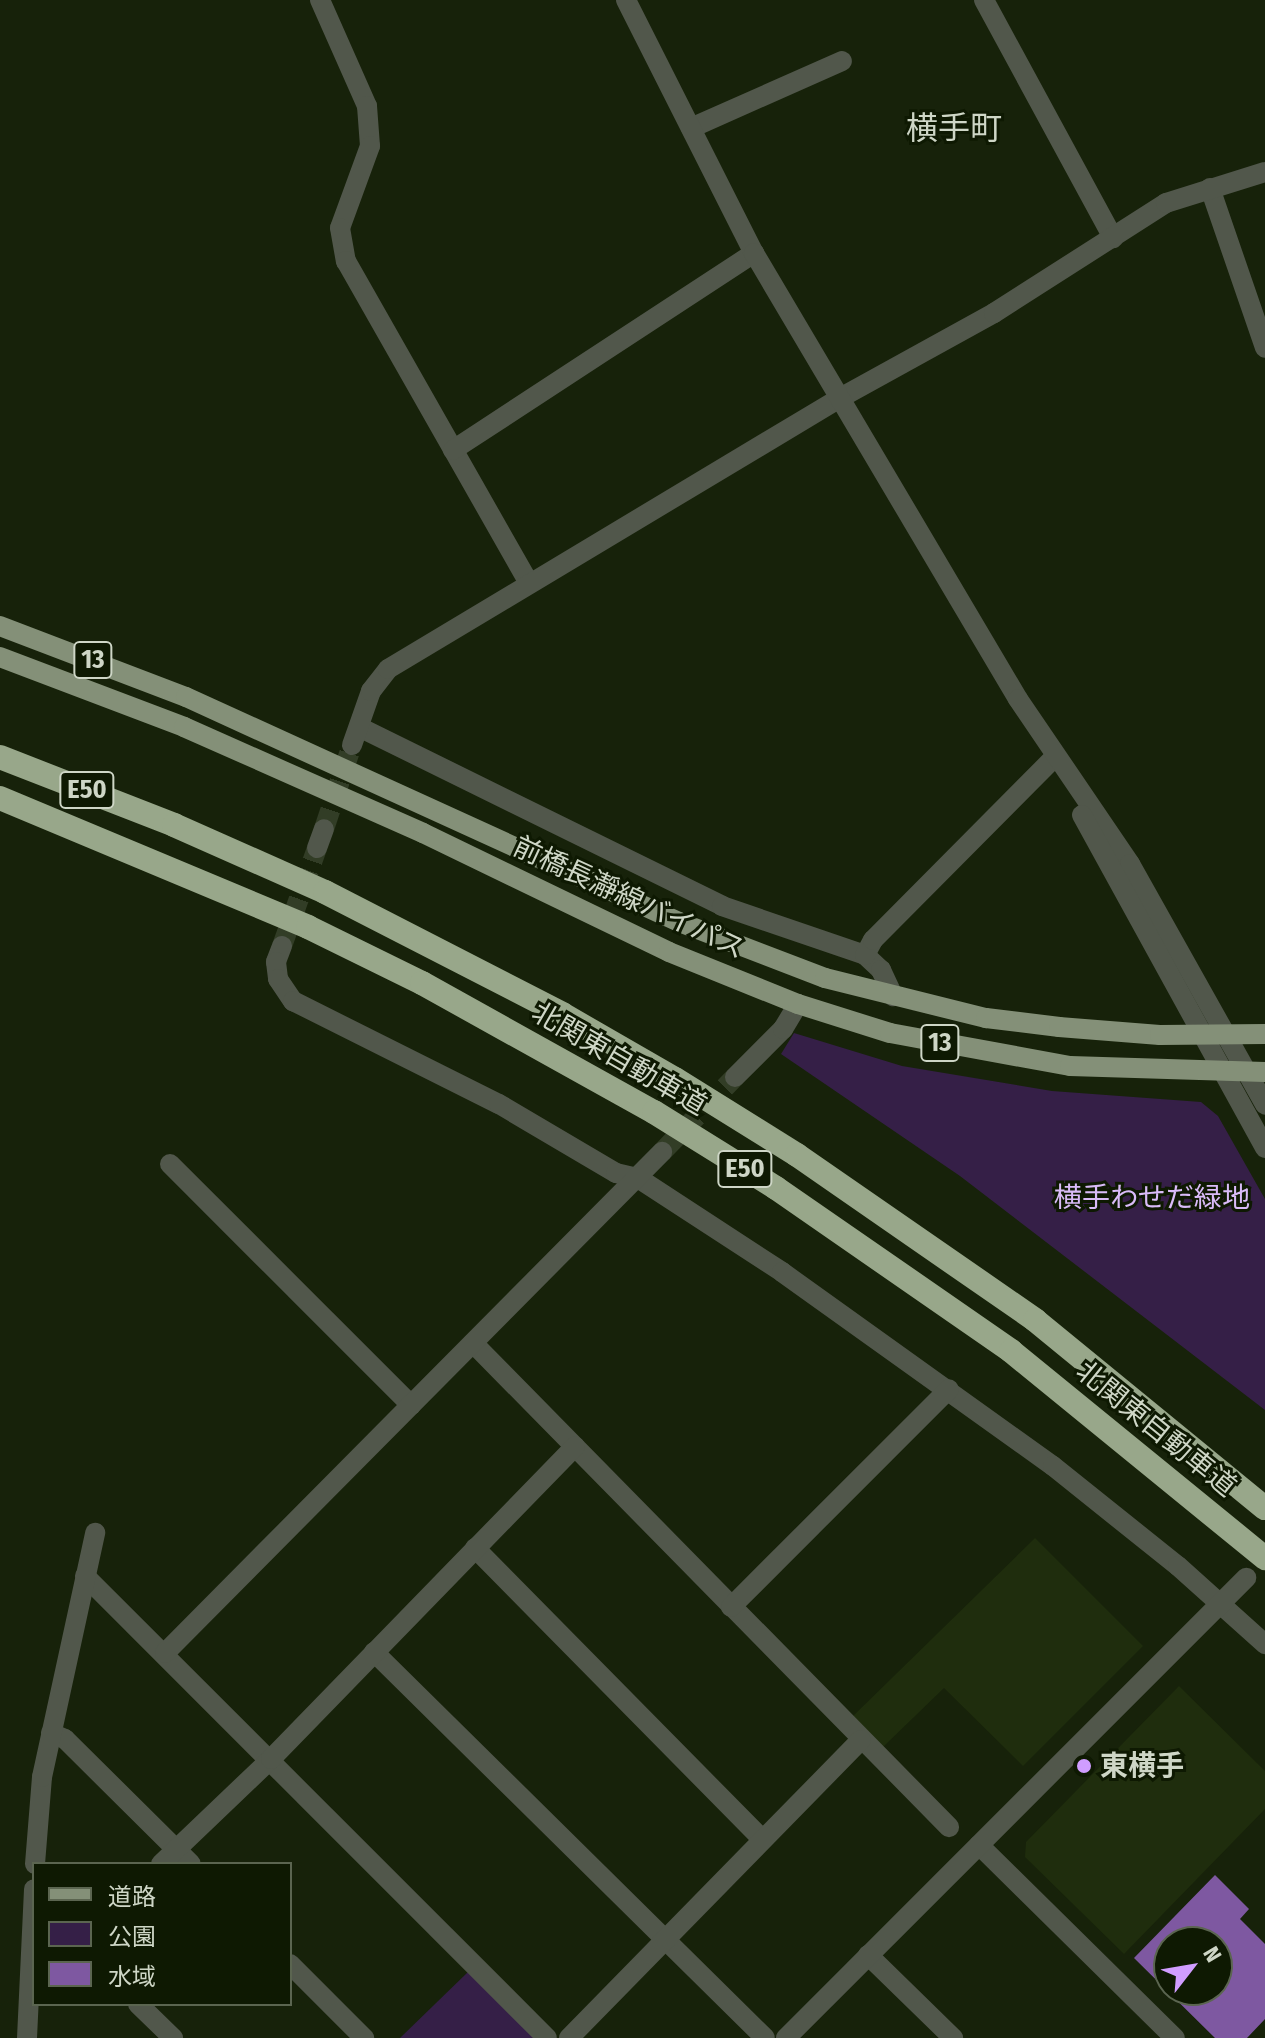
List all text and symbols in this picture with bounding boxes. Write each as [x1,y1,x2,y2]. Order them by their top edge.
district label: 横手町 [906,109,1002,147]
road number: 13 [73,638,113,682]
road number: E50 [59,768,115,812]
street label: 前橋長瀞線バイパス [508,830,750,966]
street label: 北関東自動車道 [526,995,712,1123]
road number: 13 [920,1021,960,1065]
road number: E50 [717,1147,773,1191]
park label: 横手わせだ緑地 [1054,1181,1250,1215]
street label: 北関東自動車道 [1069,1354,1243,1504]
place label: 東横手 [1100,1749,1184,1783]
marker: 東横手 [1075,1757,1093,1775]
legend [32,1862,292,2006]
text: 道路 [108,1883,156,1911]
text: 公園 [108,1923,156,1951]
north arrow [1153,1926,1233,2006]
text: N [1197,1942,1227,1967]
text: 水域 [108,1963,156,1991]

